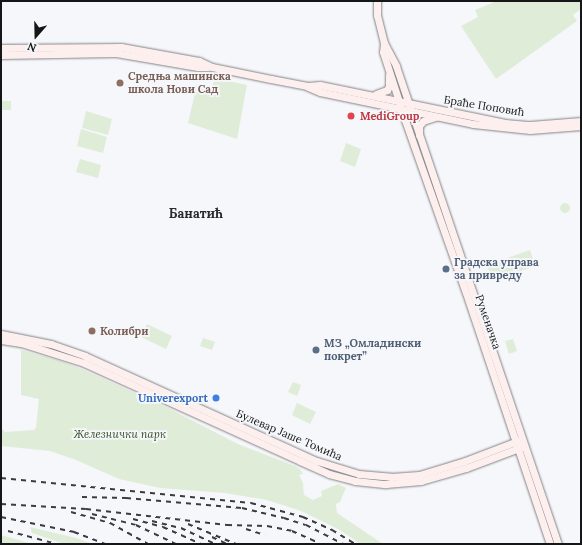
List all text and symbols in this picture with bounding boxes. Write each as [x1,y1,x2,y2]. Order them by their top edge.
north arrow [16,16,56,56]
text: N [26,39,38,55]
place label: Средња машинска школа Нови Сад [128,70,231,96]
marker: Средња машинска школа Нови Сад [115,78,125,88]
street label: Браће Поповић [443,93,525,119]
place label: MediGroup [360,109,419,123]
marker: MediGroup [345,110,357,122]
district label: Банатић [169,206,223,222]
place label: Градска управа за привреду [454,256,539,282]
marker: Градска управа за привреду [441,264,451,274]
street label: Руменачка [473,293,503,351]
place label: Колибри [100,324,148,338]
marker: Колибри [87,326,97,336]
place label: МЗ „Омладински покрет” [324,337,421,363]
marker: МЗ „Омладински покрет” [311,345,321,355]
place label: Univerexport [138,391,208,405]
marker: Univerexport [211,393,221,403]
street label: Булевар Јаше Томића [234,407,344,463]
park label: Железнички парк [74,427,166,441]

